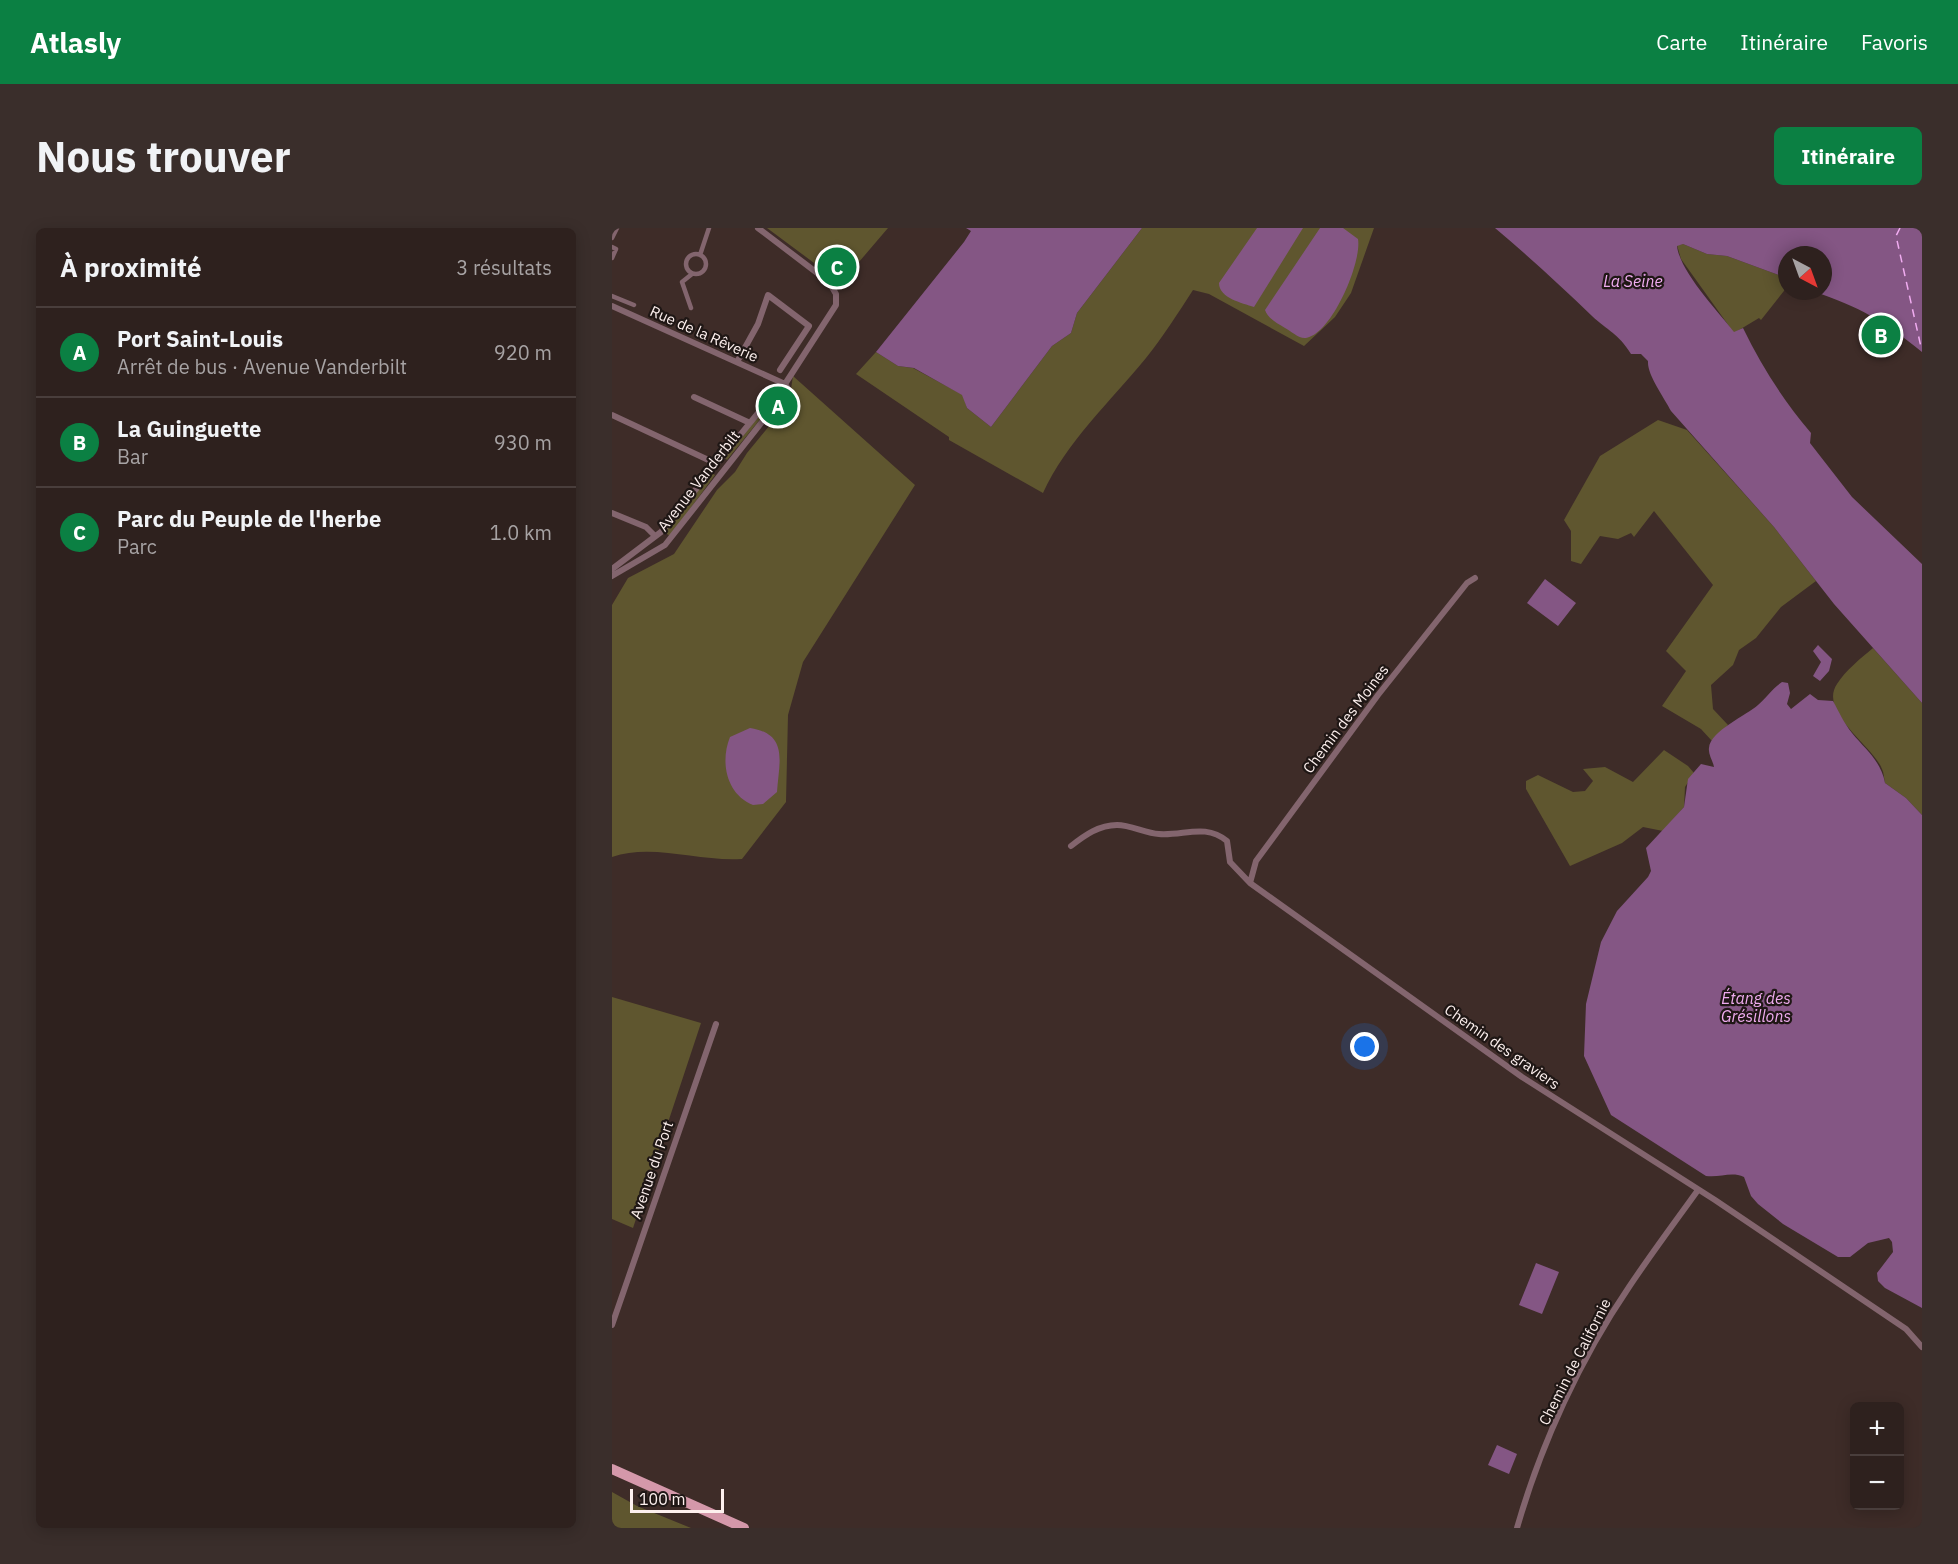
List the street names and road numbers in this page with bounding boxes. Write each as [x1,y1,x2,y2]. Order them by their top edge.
street label: Rue de la Rêverie [647,301,761,366]
street label: Avenue Vanderbilt [653,426,744,535]
street label: Chemin des Moines [1299,661,1393,777]
street label: Chemin des graviers [1441,1000,1564,1093]
street label: Avenue du Port [626,1118,677,1221]
street label: Chemin de Californie [1534,1295,1615,1428]

